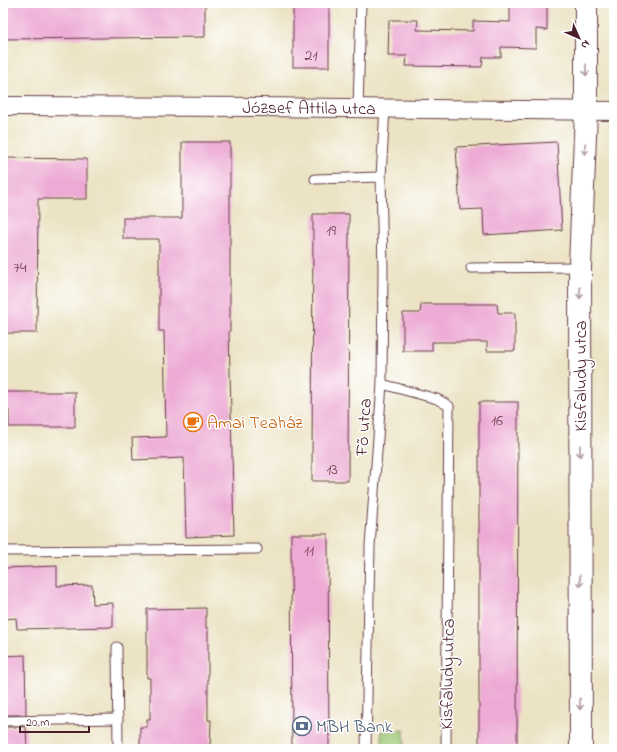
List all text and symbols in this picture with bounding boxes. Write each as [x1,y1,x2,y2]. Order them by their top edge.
north arrow [559,18,599,58]
text: N [577,36,594,53]
house number: 21 [304,44,318,68]
one-way arrow [582,63,590,76]
street label: József Attila utca [242,96,376,123]
one-way arrow [581,142,588,155]
house number: 19 [326,219,336,243]
house number: 74 [13,256,27,280]
one-way arrow [576,286,584,299]
street label: Kisfaludy utca [569,320,595,432]
street label: Fő utca [350,397,380,458]
house number: 16 [491,409,503,433]
cafe icon: Amai Teaház [182,411,204,433]
place label: Amai Teaház [207,411,303,437]
one-way arrow [576,444,584,457]
house number: 13 [326,458,338,482]
house number: 11 [304,539,314,563]
one-way arrow [576,574,584,587]
street label: Kisfaludy utca [435,618,463,730]
one-way arrow [576,697,584,710]
scale bar [20,708,89,734]
text: 20 m [26,714,49,732]
bank icon: MBH Bank [291,715,313,737]
place label: MBH Bank [316,715,393,741]

